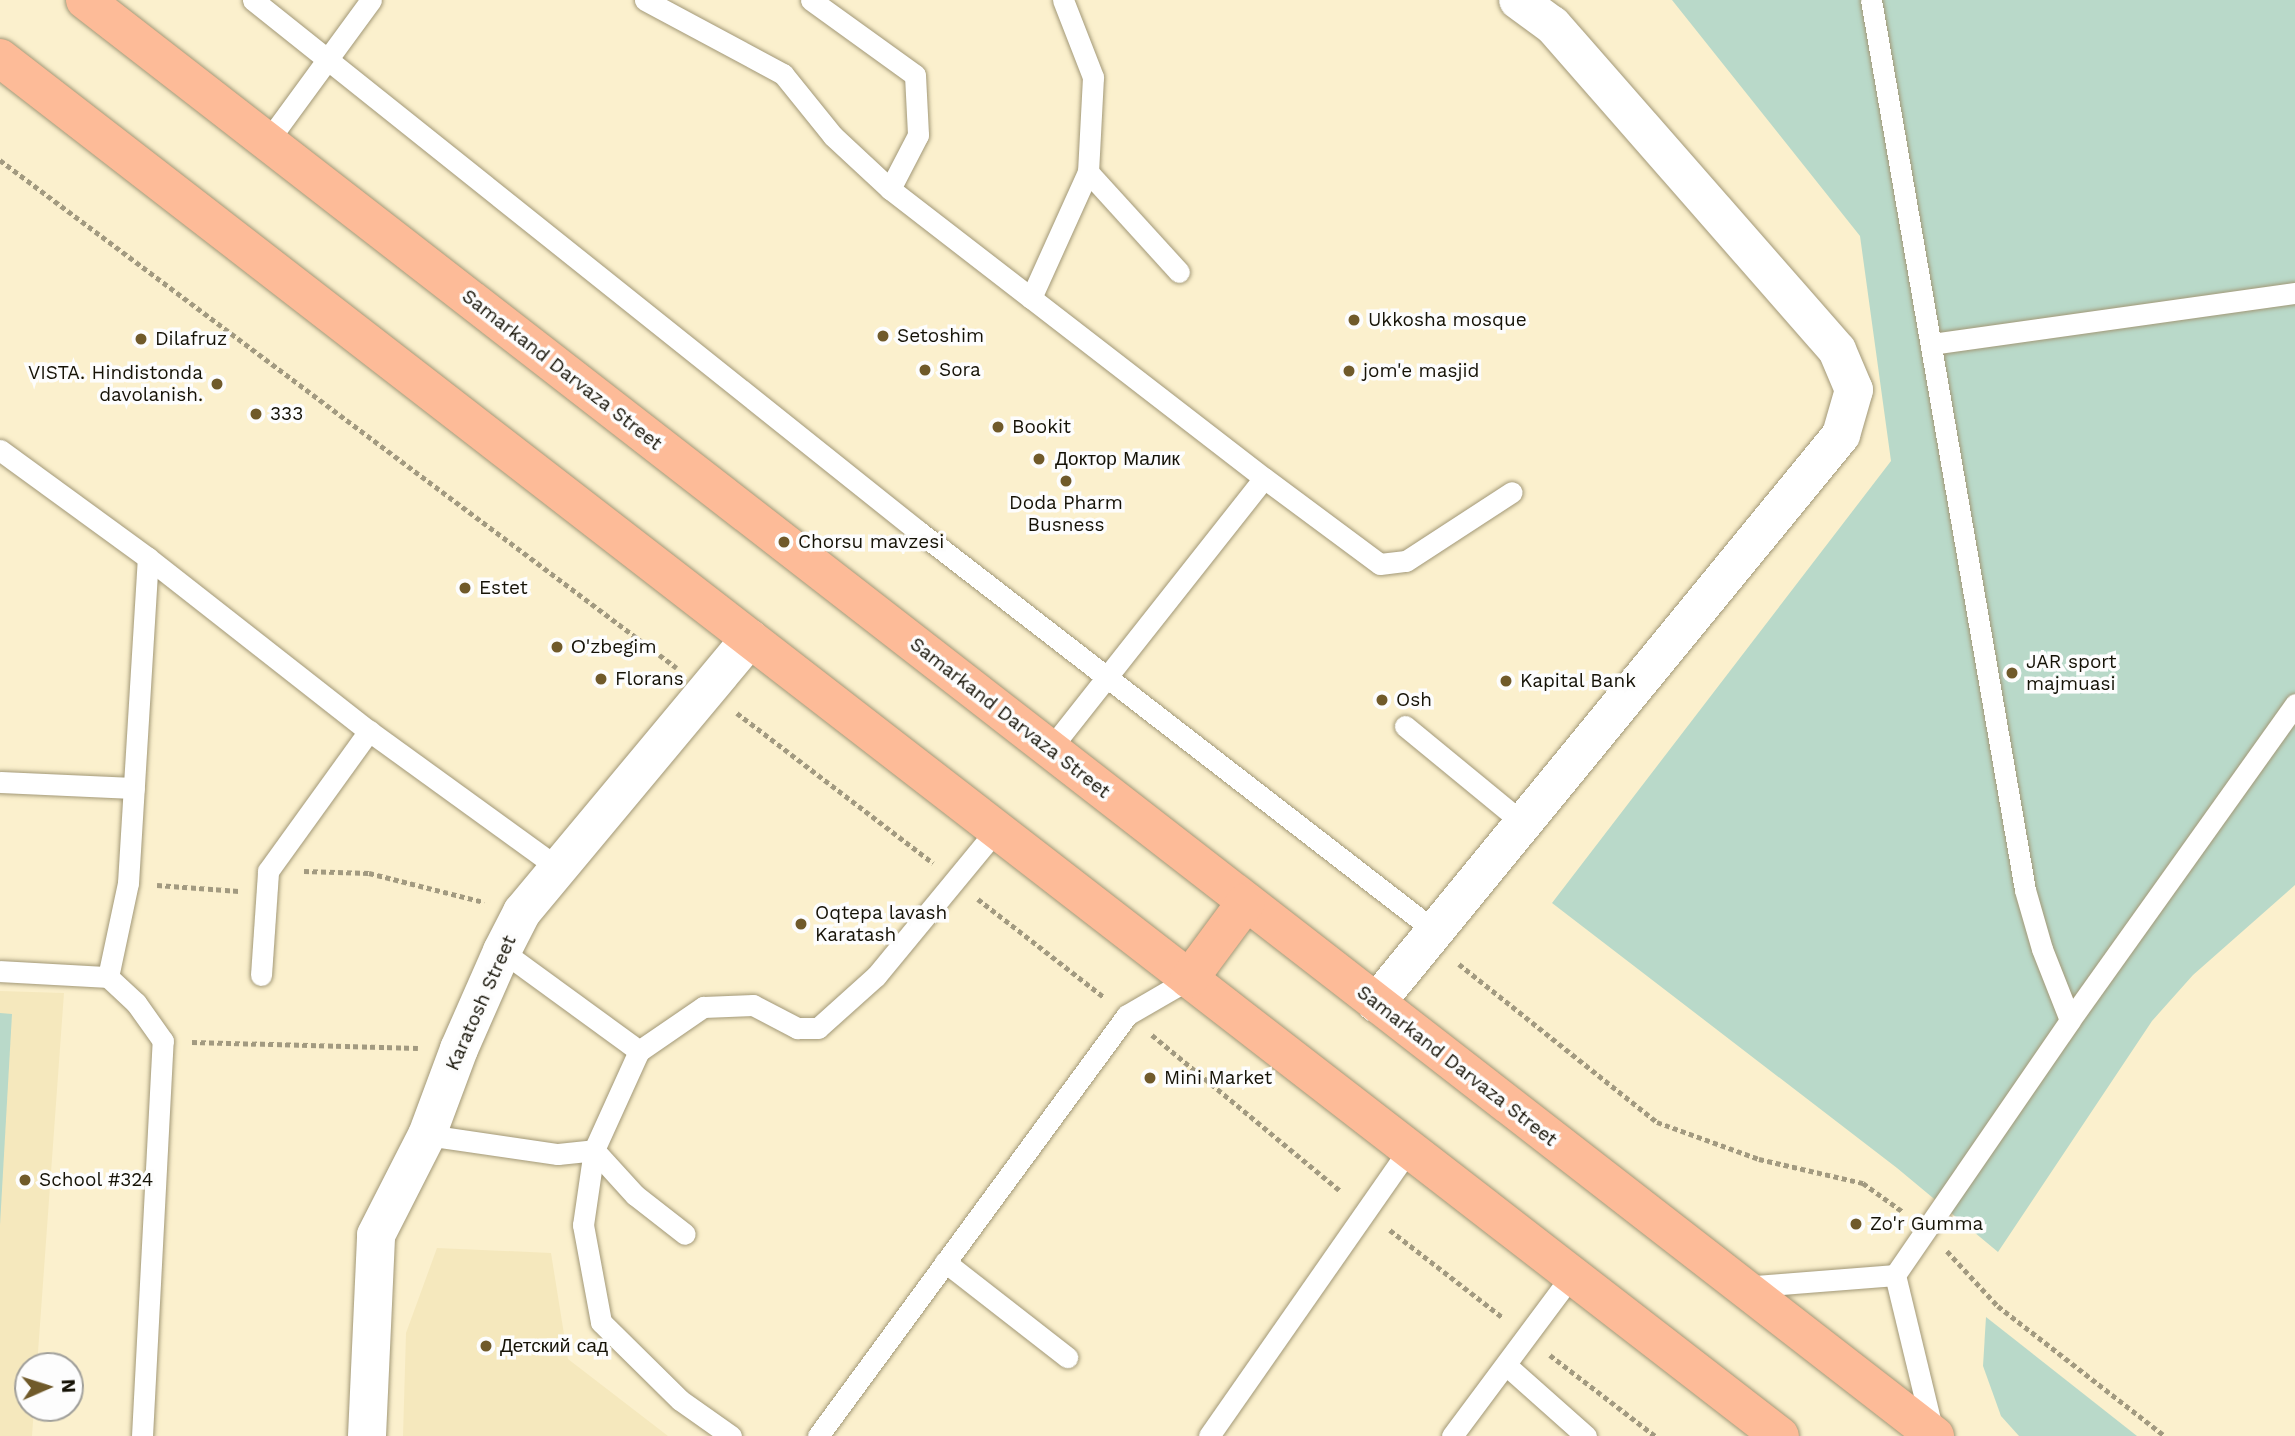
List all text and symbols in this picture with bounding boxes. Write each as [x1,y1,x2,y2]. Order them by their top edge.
street label: Samarkand Darvaza Street [457,285,667,455]
place label: Ukkosha mosque [1368,309,1527,331]
marker: Ukkosha mosque [1346,312,1362,328]
place label: Setoshim [897,325,984,347]
place label: Dilafruz [155,328,227,350]
marker: Setoshim [875,328,891,344]
marker: Dilafruz [133,331,149,347]
place label: Sora [939,359,981,381]
place label: jom'e masjid [1363,360,1479,382]
place label: VISTA. Hindistonda davolanish. [28,362,203,406]
marker: Sora [917,362,933,378]
marker: jom'e masjid [1341,363,1357,379]
marker: VISTA. Hindistonda davolanish. [209,376,225,392]
place label: 333 [270,403,303,425]
marker: 333 [248,406,264,422]
place label: Bookit [1012,416,1071,438]
marker: Bookit [990,419,1006,435]
place label: Доктор Малик [1055,448,1180,470]
marker: Доктор Малик [1029,449,1049,469]
marker: Doda Pharm Busness [1058,473,1074,489]
place label: Doda Pharm Busness [1009,492,1123,536]
place label: Chorsu mavzesi [798,531,944,553]
marker: Chorsu mavzesi [776,534,792,550]
place label: Estet [479,577,528,599]
marker: Estet [457,580,473,596]
street label: Samarkand Darvaza Street [905,633,1115,803]
place label: О'zbegim [571,636,657,658]
marker: О'zbegim [549,639,565,655]
place label: JAR sport majmuasi [2026,651,2116,695]
marker: JAR sport majmuasi [2004,665,2020,681]
place label: Florans [615,668,684,690]
place label: Kapital Bank [1520,670,1637,692]
marker: Florans [593,671,609,687]
marker: Kapital Bank [1498,673,1514,689]
place label: Osh [1396,689,1432,711]
marker: Osh [1374,692,1390,708]
place label: Oqtepa lavash Karatash [815,902,948,946]
marker: Oqtepa lavash Karatash [793,916,809,932]
street label: Karatosh Street [441,932,521,1074]
street label: Samarkand Darvaza Street [1352,981,1562,1151]
place label: Mini Market [1164,1067,1272,1089]
marker: Mini Market [1142,1070,1158,1086]
place label: School #324 [39,1169,154,1191]
marker: School #324 [17,1172,33,1188]
place label: Zo'r Gumma [1870,1213,1984,1235]
marker: Zo'r Gumma [1848,1216,1864,1232]
place label: Детский сад [500,1335,608,1357]
marker: Детский сад [478,1338,494,1354]
north arrow [14,1352,84,1422]
text: N [57,1378,80,1394]

